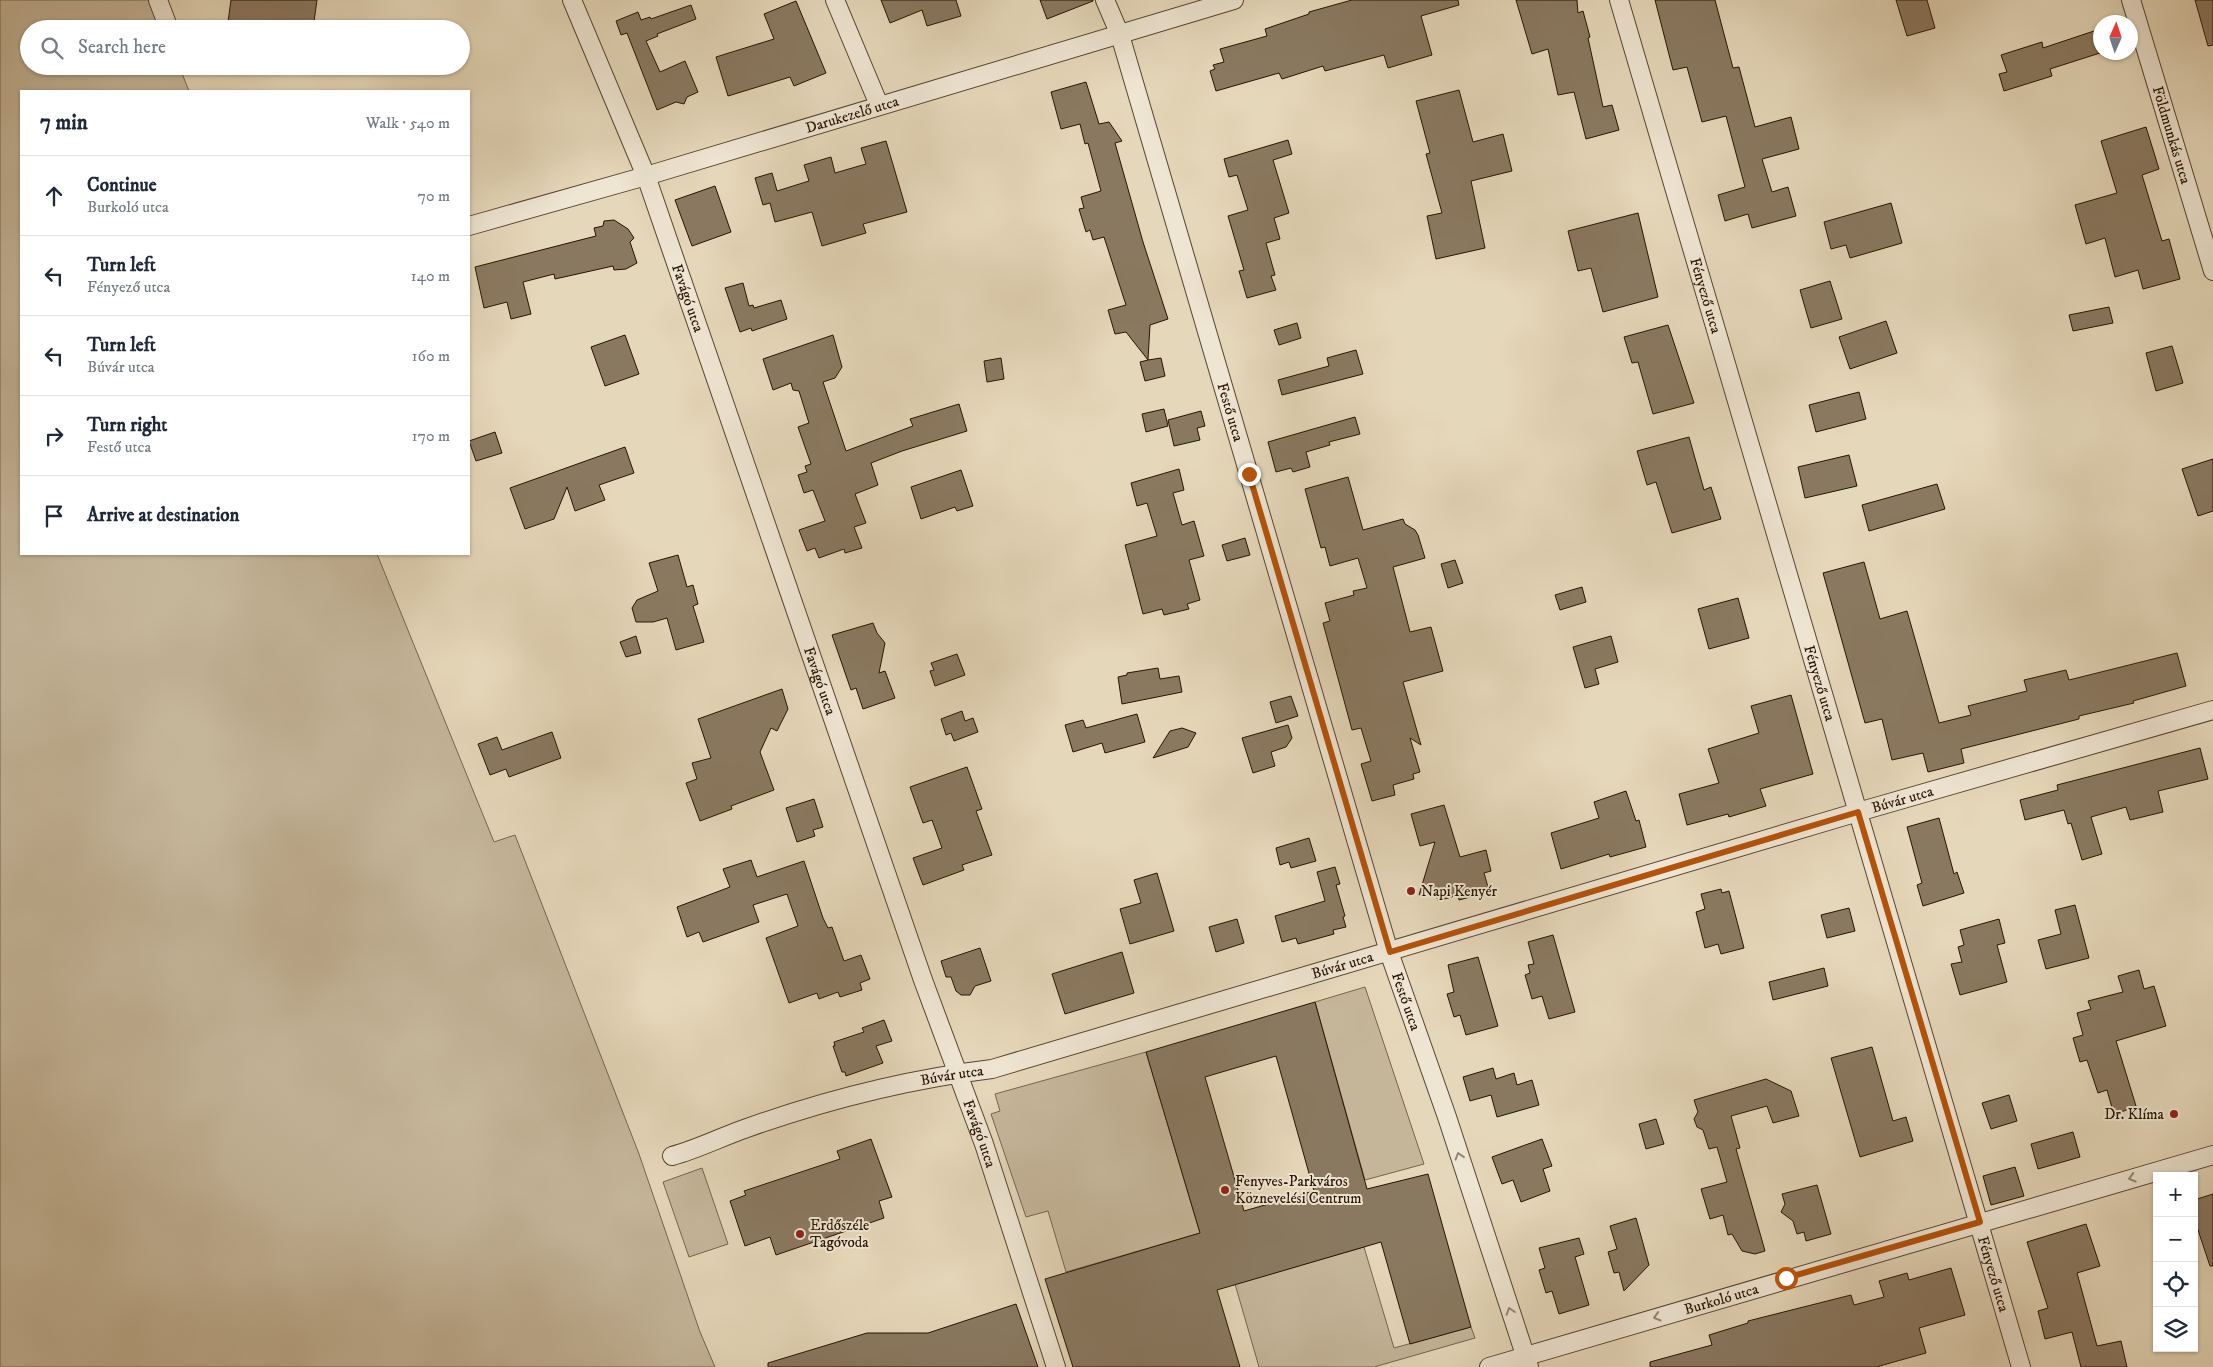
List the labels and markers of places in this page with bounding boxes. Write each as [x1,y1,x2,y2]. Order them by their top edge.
place label: Napi Kenyér [1421,882,1498,901]
marker: Napi Kenyér [1405,885,1417,897]
place label: Dr. Klíma [2104,1105,2165,1124]
marker: Dr. Klíma [2168,1108,2180,1120]
place label: Fenyves-Parkváros Köznevelési Centrum [1235,1172,1362,1208]
marker: Fenyves-Parkváros Köznevelési Centrum [1219,1184,1231,1196]
place label: Erdőszéle Tagóvoda [810,1216,869,1252]
marker: Erdőszéle Tagóvoda [794,1228,806,1240]

